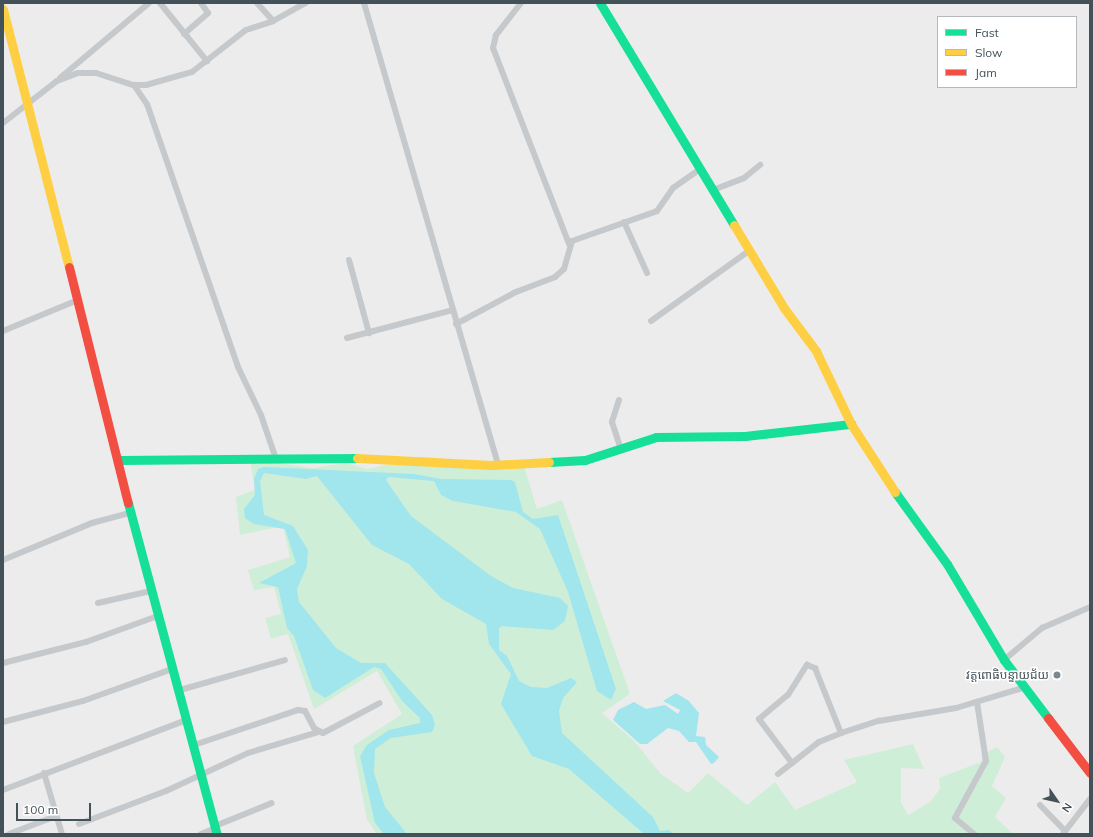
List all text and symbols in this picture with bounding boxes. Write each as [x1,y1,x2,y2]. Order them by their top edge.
legend [937,16,1077,88]
text: Fast [975,25,999,40]
text: Slow [975,45,1003,60]
text: Jam [975,65,997,80]
place label: វត្តពោធិបន្ទាយជ័យ [966,668,1049,682]
marker: វត្តពោធិបន្ទាយជ័យ [1052,670,1062,680]
north arrow [1037,781,1077,821]
scale bar [18,795,93,821]
text: N [1059,800,1075,815]
text: 100 m [23,802,58,817]

